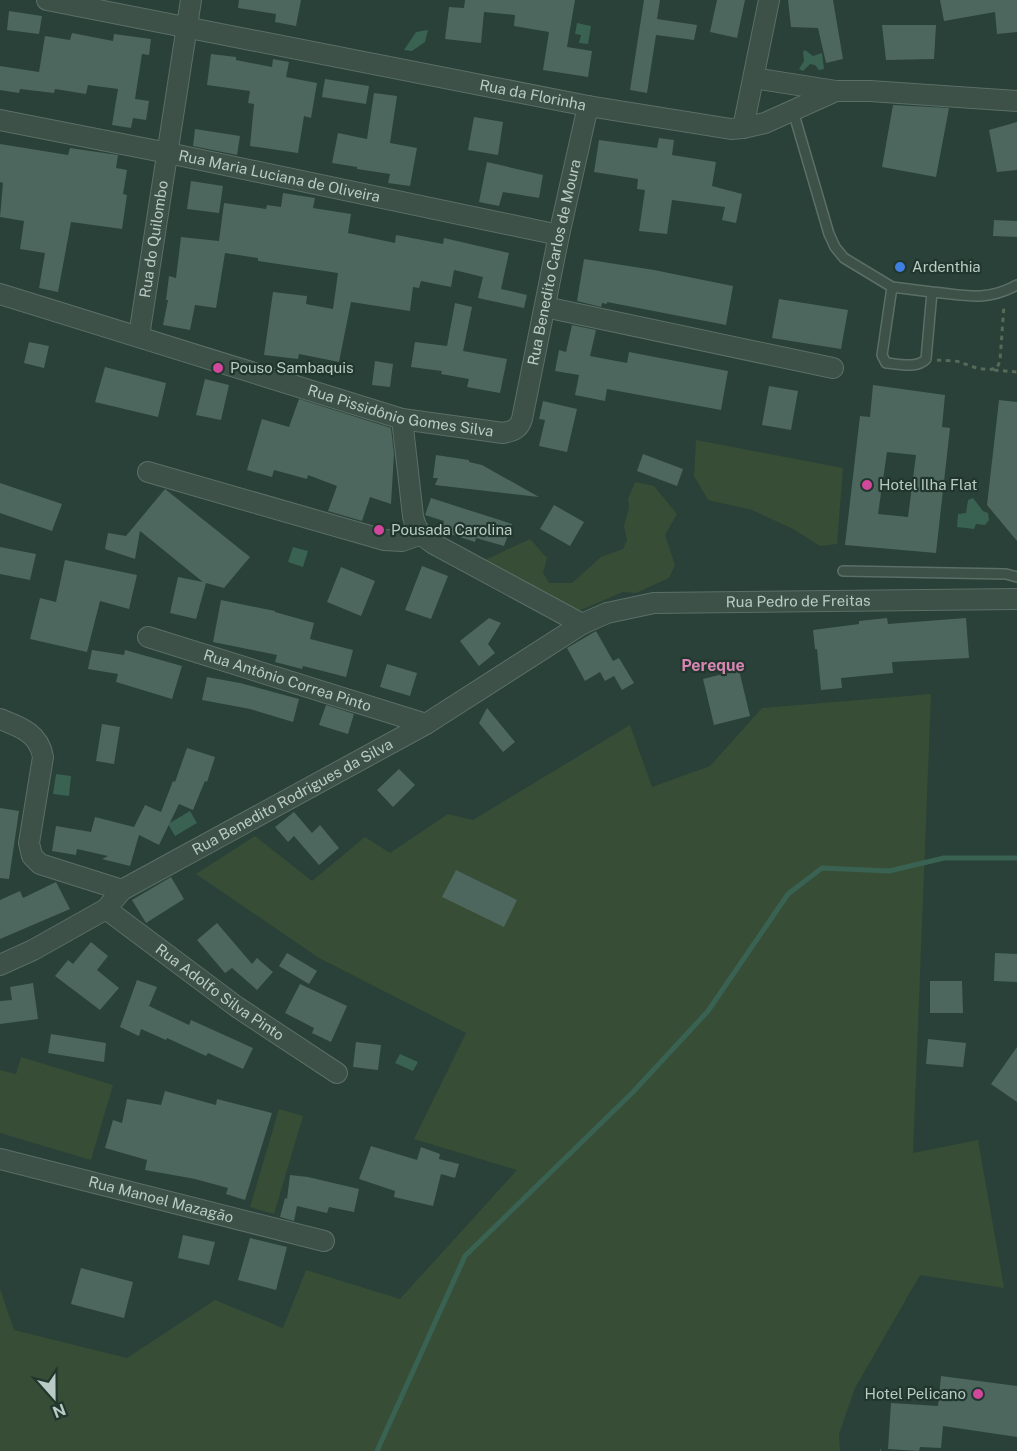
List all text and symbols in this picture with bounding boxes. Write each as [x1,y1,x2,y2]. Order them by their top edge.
street label: Rua da Florinha [478,76,588,113]
street label: Rua Maria Luciana de Oliveira [177,146,382,205]
street label: Rua Benedito Carlos de Moura [524,158,584,367]
street label: Rua do Quilombo [136,179,171,299]
place label: Ardenthia [912,258,981,275]
marker: Ardenthia [893,260,907,274]
place label: Pouso Sambaquis [230,359,354,376]
marker: Pouso Sambaquis [211,361,225,375]
street label: Rua Pissidônio Gomes Silva [306,381,495,440]
place label: Hotel Ilha Flat [879,476,977,493]
marker: Hotel Ilha Flat [860,478,874,492]
place label: Pousada Carolina [391,521,512,538]
marker: Pousada Carolina [372,523,386,537]
street label: Rua Pedro de Freitas [726,592,871,610]
street label: Rua Antônio Correa Pinto [202,646,373,714]
district label: Pereque [681,656,745,675]
street label: Rua Benedito Rodrigues da Silva [189,735,395,858]
street label: Rua Adolfo Silva Pinto [152,940,287,1044]
street label: Rua Manoel Mazagão [87,1173,235,1226]
north arrow [24,1367,84,1427]
place label: Hotel Pelicano [865,1385,966,1402]
marker: Hotel Pelicano [971,1387,985,1401]
text: N [50,1399,68,1422]

